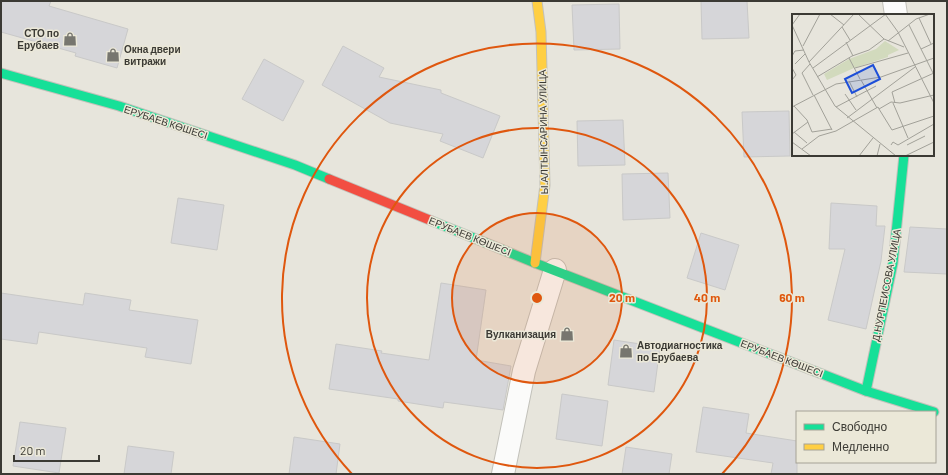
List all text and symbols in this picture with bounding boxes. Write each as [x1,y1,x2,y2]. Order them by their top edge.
inset map [792,14,934,156]
place label: СТО по Ерубаев [17,27,59,51]
shop icon: СТО по Ерубаев [62,31,78,47]
place label: Окна двери витражи [124,43,181,67]
shop icon: Окна двери витражи [105,47,121,63]
street label: Ы.АЛТЫНСАРИНА УЛИЦА [536,69,550,194]
street label: ЕРУБАЕВ КӨШЕСІ [123,103,209,141]
street label: ЕРУБАЕВ КӨШЕСІ [427,214,513,258]
street label: Д.НУРПЕИСОВА УЛИЦА [869,227,903,342]
text: 20 m [609,290,635,304]
text: 40 m [694,290,720,304]
text: 60 m [779,290,805,304]
centre of rings [530,291,544,305]
shop icon: Вулканизация [559,326,575,342]
place label: Вулканизация [486,328,556,340]
street label: ЕРУБАЕВ КӨШЕСІ [739,337,825,379]
place label: Автодиагностика по Ерубаева [637,339,723,363]
shop icon: Автодиагностика по Ерубаева [618,343,634,359]
legend [796,411,936,463]
text: Свободно [832,419,887,434]
scale bar [14,437,99,463]
text: Медленно [832,439,889,454]
text: 20 m [20,443,46,457]

